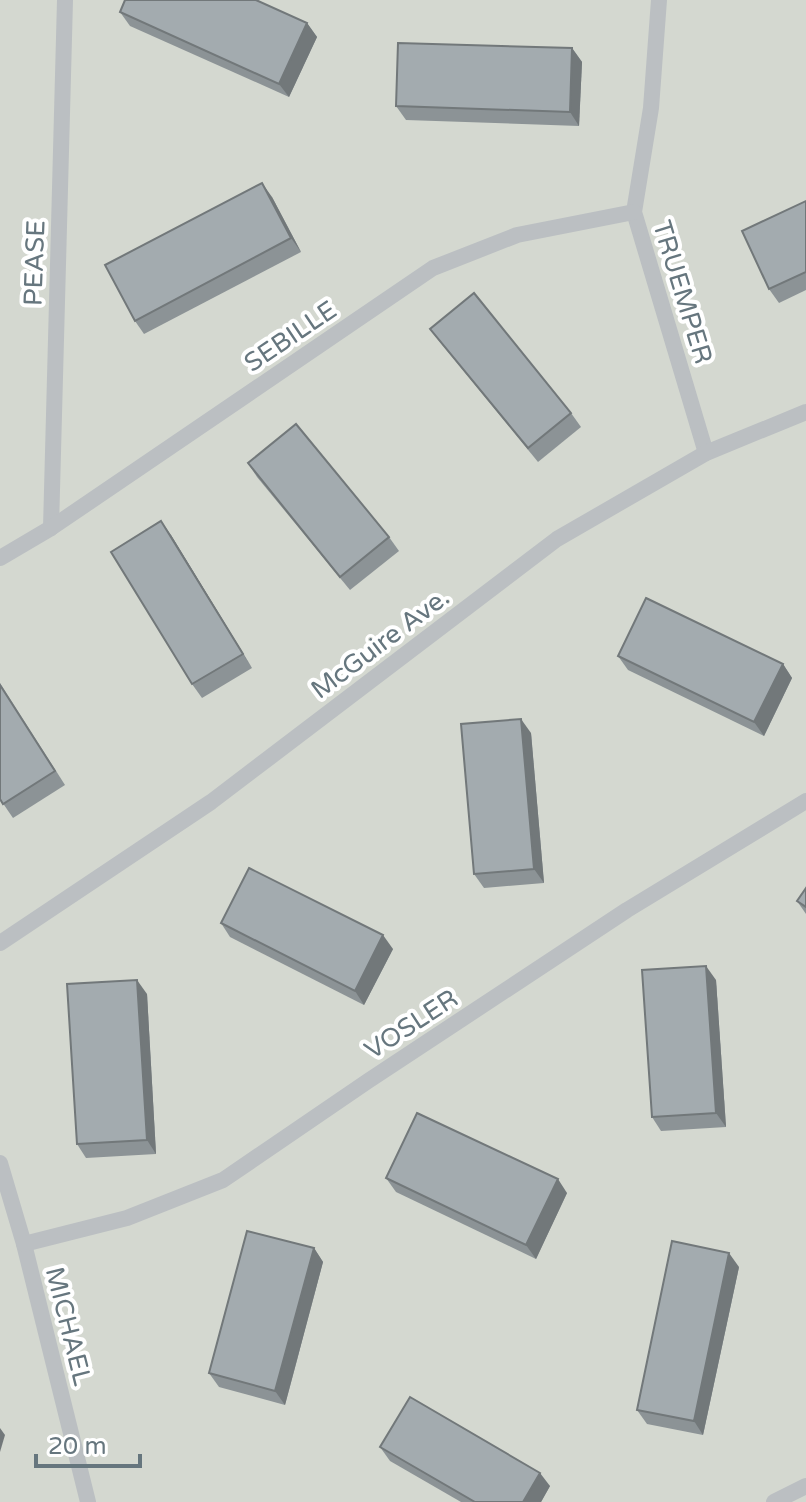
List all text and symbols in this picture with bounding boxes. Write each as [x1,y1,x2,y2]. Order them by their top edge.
street label: TRUEMPER [646,217,719,368]
street label: PEASE [18,219,51,307]
street label: SEBILLE [238,294,342,379]
street label: McGuire Ave. [305,581,455,705]
street label: VOSLER [359,983,464,1066]
street label: MICHAEL [39,1264,98,1389]
scale bar [36,1418,140,1468]
text: 20 m [48,1432,106,1461]

